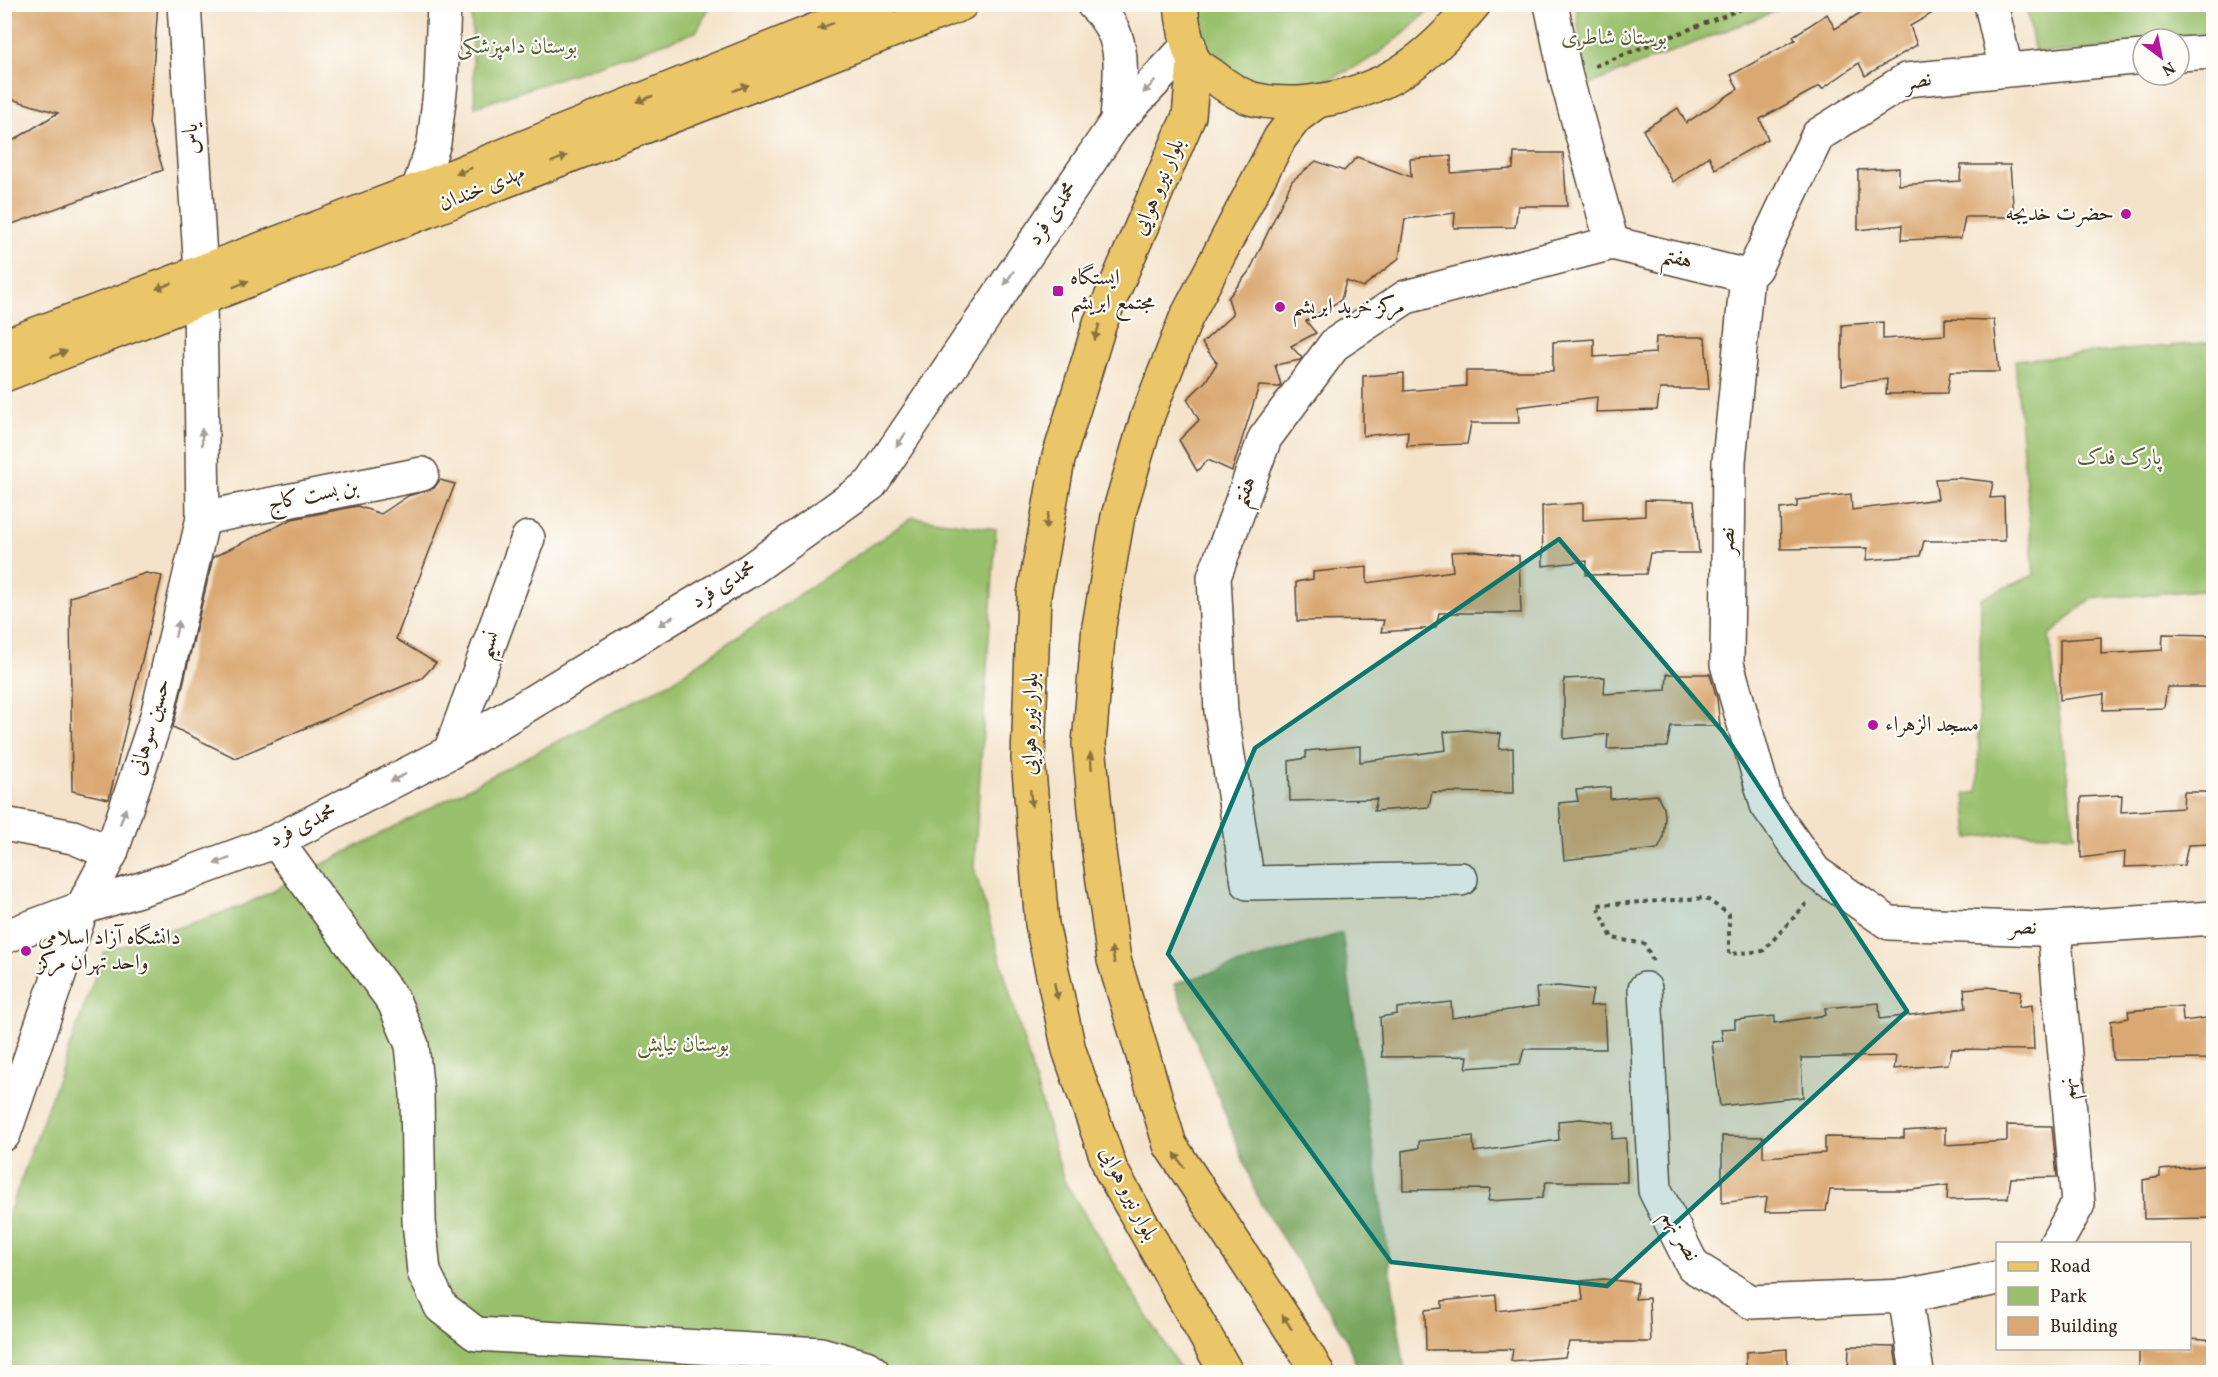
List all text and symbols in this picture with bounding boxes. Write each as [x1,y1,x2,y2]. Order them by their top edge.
one-way arrow [817,22,835,31]
park label: بوستان شاطری [1561,23,1667,54]
north arrow [2131,27,2191,87]
park label: بوستان دامپزشکی [457,32,577,63]
text: N [2157,56,2179,81]
street label: نصر [1899,64,1935,101]
one-way arrow [1142,80,1156,94]
one-way arrow [732,83,750,93]
one-way arrow [636,95,654,104]
street label: یاس [176,121,208,155]
street label: بلوار نیرو هوایی [1125,134,1193,240]
one-way arrow [551,153,569,163]
street label: مهدی خندان [434,158,530,220]
one-way arrow [455,167,473,177]
street label: محمدی فرد [1020,176,1086,252]
place label: حضرت خدیجه [2005,199,2114,230]
marker: حضرت خدیجه [2119,207,2133,221]
street label: هفتم [1657,240,1696,282]
place label: ایستگاه مجتمع ابریشم [1070,263,1156,323]
one-way arrow [1004,270,1015,286]
one-way arrow [233,279,251,289]
one-way arrow [155,282,173,292]
marker: ایستگاه مجتمع ابریشم [1051,284,1065,298]
place label: مرکز خرید ابریشم [1292,292,1405,327]
marker: مرکز خرید ابریشم [1273,300,1287,314]
one-way arrow [1092,323,1101,341]
one-way arrow [50,349,68,358]
one-way arrow [197,427,207,446]
one-way arrow [895,432,907,448]
park label: پارک فدک [2077,443,2163,474]
street label: بن بست کاج [265,472,361,522]
street label: هفتم [1225,472,1269,513]
one-way arrow [1043,511,1052,530]
street label: نصر [1712,527,1744,557]
street label: محمدی فرد [685,553,763,617]
one-way arrow [658,616,674,627]
one-way arrow [173,619,182,638]
street label: نسیم [470,627,512,665]
street label: بلوار نیرو هوایی [1015,672,1047,776]
street label: حسین سوهانی [122,675,180,779]
place label: مسجد الزهراء [1885,710,1979,741]
marker: مسجد الزهراء [1866,718,1880,732]
one-way arrow [1086,752,1096,771]
one-way arrow [389,773,407,783]
one-way arrow [1026,789,1036,808]
street label: محمدی فرد [264,796,342,856]
one-way arrow [119,807,129,825]
one-way arrow [213,857,231,867]
street label: نصر [2007,912,2037,944]
place label: دانشگاه آزاد اسلامی واحد تهران مرکز [36,923,181,979]
marker: دانشگاه آزاد اسلامی واحد تهران مرکز [19,944,33,958]
one-way arrow [1109,945,1118,964]
one-way arrow [1052,982,1062,1000]
park label: بوستان نیایش [637,1030,729,1061]
street label: نهم [2052,1076,2087,1102]
street label: بلوار نیرو هوایی [1091,1141,1165,1247]
one-way arrow [1174,1151,1185,1168]
street label: نصر نهم [1650,1204,1707,1269]
legend [1996,1242,2191,1350]
text: Road [2050,1255,2091,1280]
text: Park [2050,1285,2087,1310]
one-way arrow [1281,1314,1292,1330]
text: Building [2050,1315,2118,1340]

